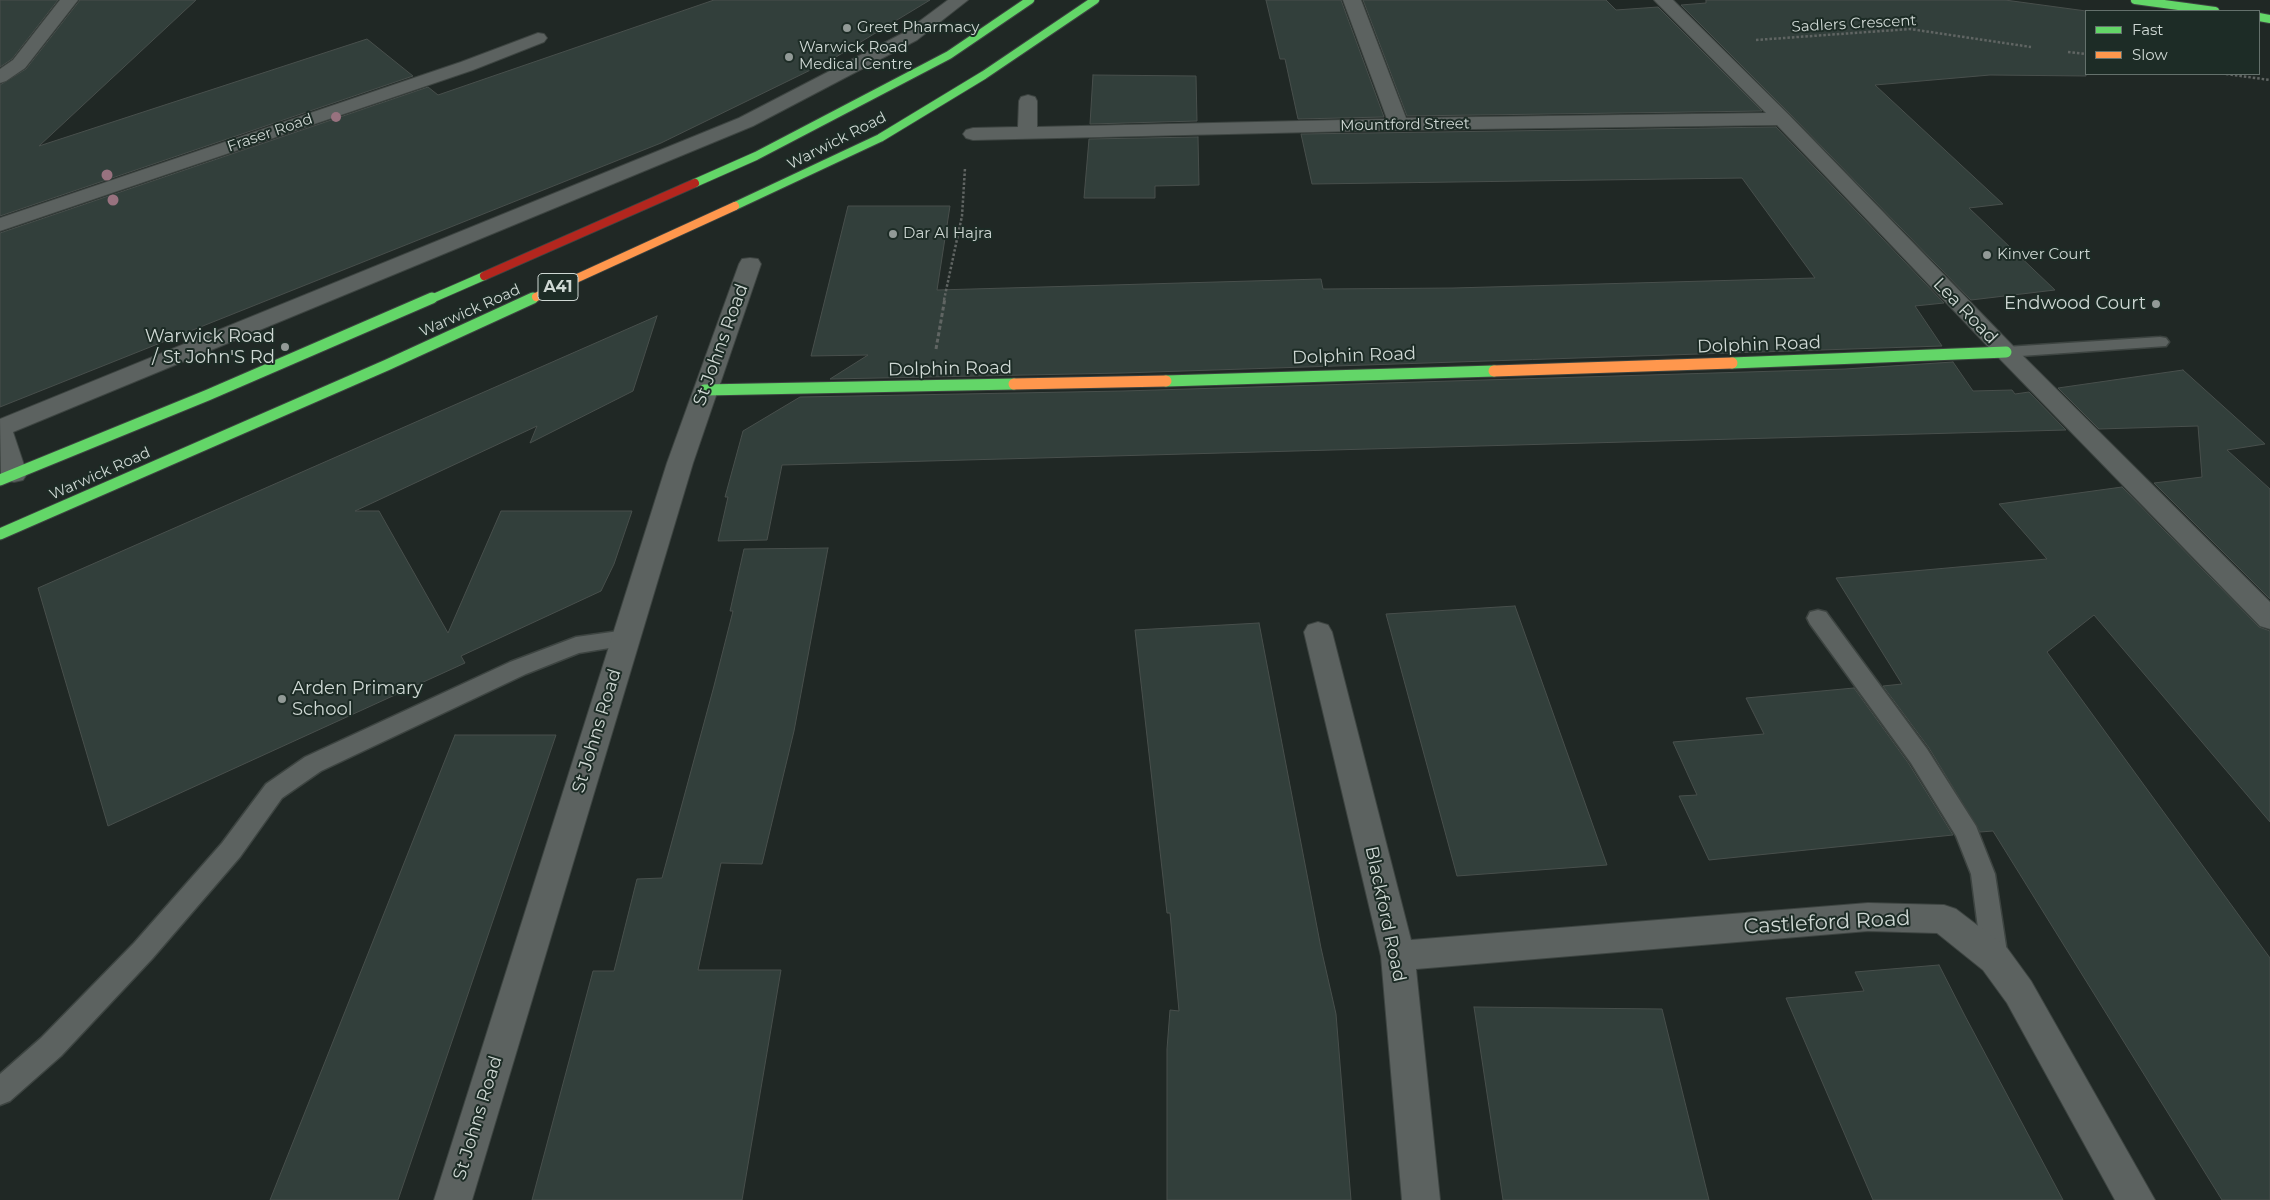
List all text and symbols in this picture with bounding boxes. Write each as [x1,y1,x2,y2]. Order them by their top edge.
legend [2085,10,2260,75]
street label: Sadlers Crescent [1791,12,1917,36]
place label: Greet Pharmacy [857,19,979,37]
text: Fast [2132,20,2163,39]
marker: Greet Pharmacy [841,22,853,34]
place label: Warwick Road Medical Centre [799,39,912,74]
text: Slow [2132,45,2168,64]
marker: Warwick Road Medical Centre [783,51,795,63]
street label: Warwick Road [785,108,889,174]
street label: Fraser Road [225,110,315,156]
street label: Mountford Street [1340,115,1470,135]
place label: Dar Al Hajra [903,225,992,243]
marker: Dar Al Hajra [887,228,899,240]
place label: Kinver Court [1997,246,2091,264]
marker: Kinver Court [1981,249,1993,261]
street label: Lea Road [1928,273,2002,349]
road number: A41 [538,274,578,300]
street label: Warwick Road [417,281,523,341]
street label: St Johns Road [689,281,753,409]
place label: Endwood Court [2004,293,2146,315]
marker: Endwood Court [2150,298,2162,310]
place label: Warwick Road / St John'S Rd [145,326,275,368]
street label: Dolphin Road [1697,332,1821,358]
marker: Warwick Road / St John'S Rd [279,341,291,353]
street label: Dolphin Road [1292,343,1416,369]
street label: Dolphin Road [888,357,1012,381]
street label: Warwick Road [47,444,153,504]
street label: St Johns Road [568,666,626,796]
place label: Arden Primary School [292,678,423,721]
marker: Arden Primary School [276,693,288,705]
street label: Blackford Road [1360,844,1410,984]
street label: Castleford Road [1743,906,1911,940]
street label: St Johns Road [449,1053,507,1183]

